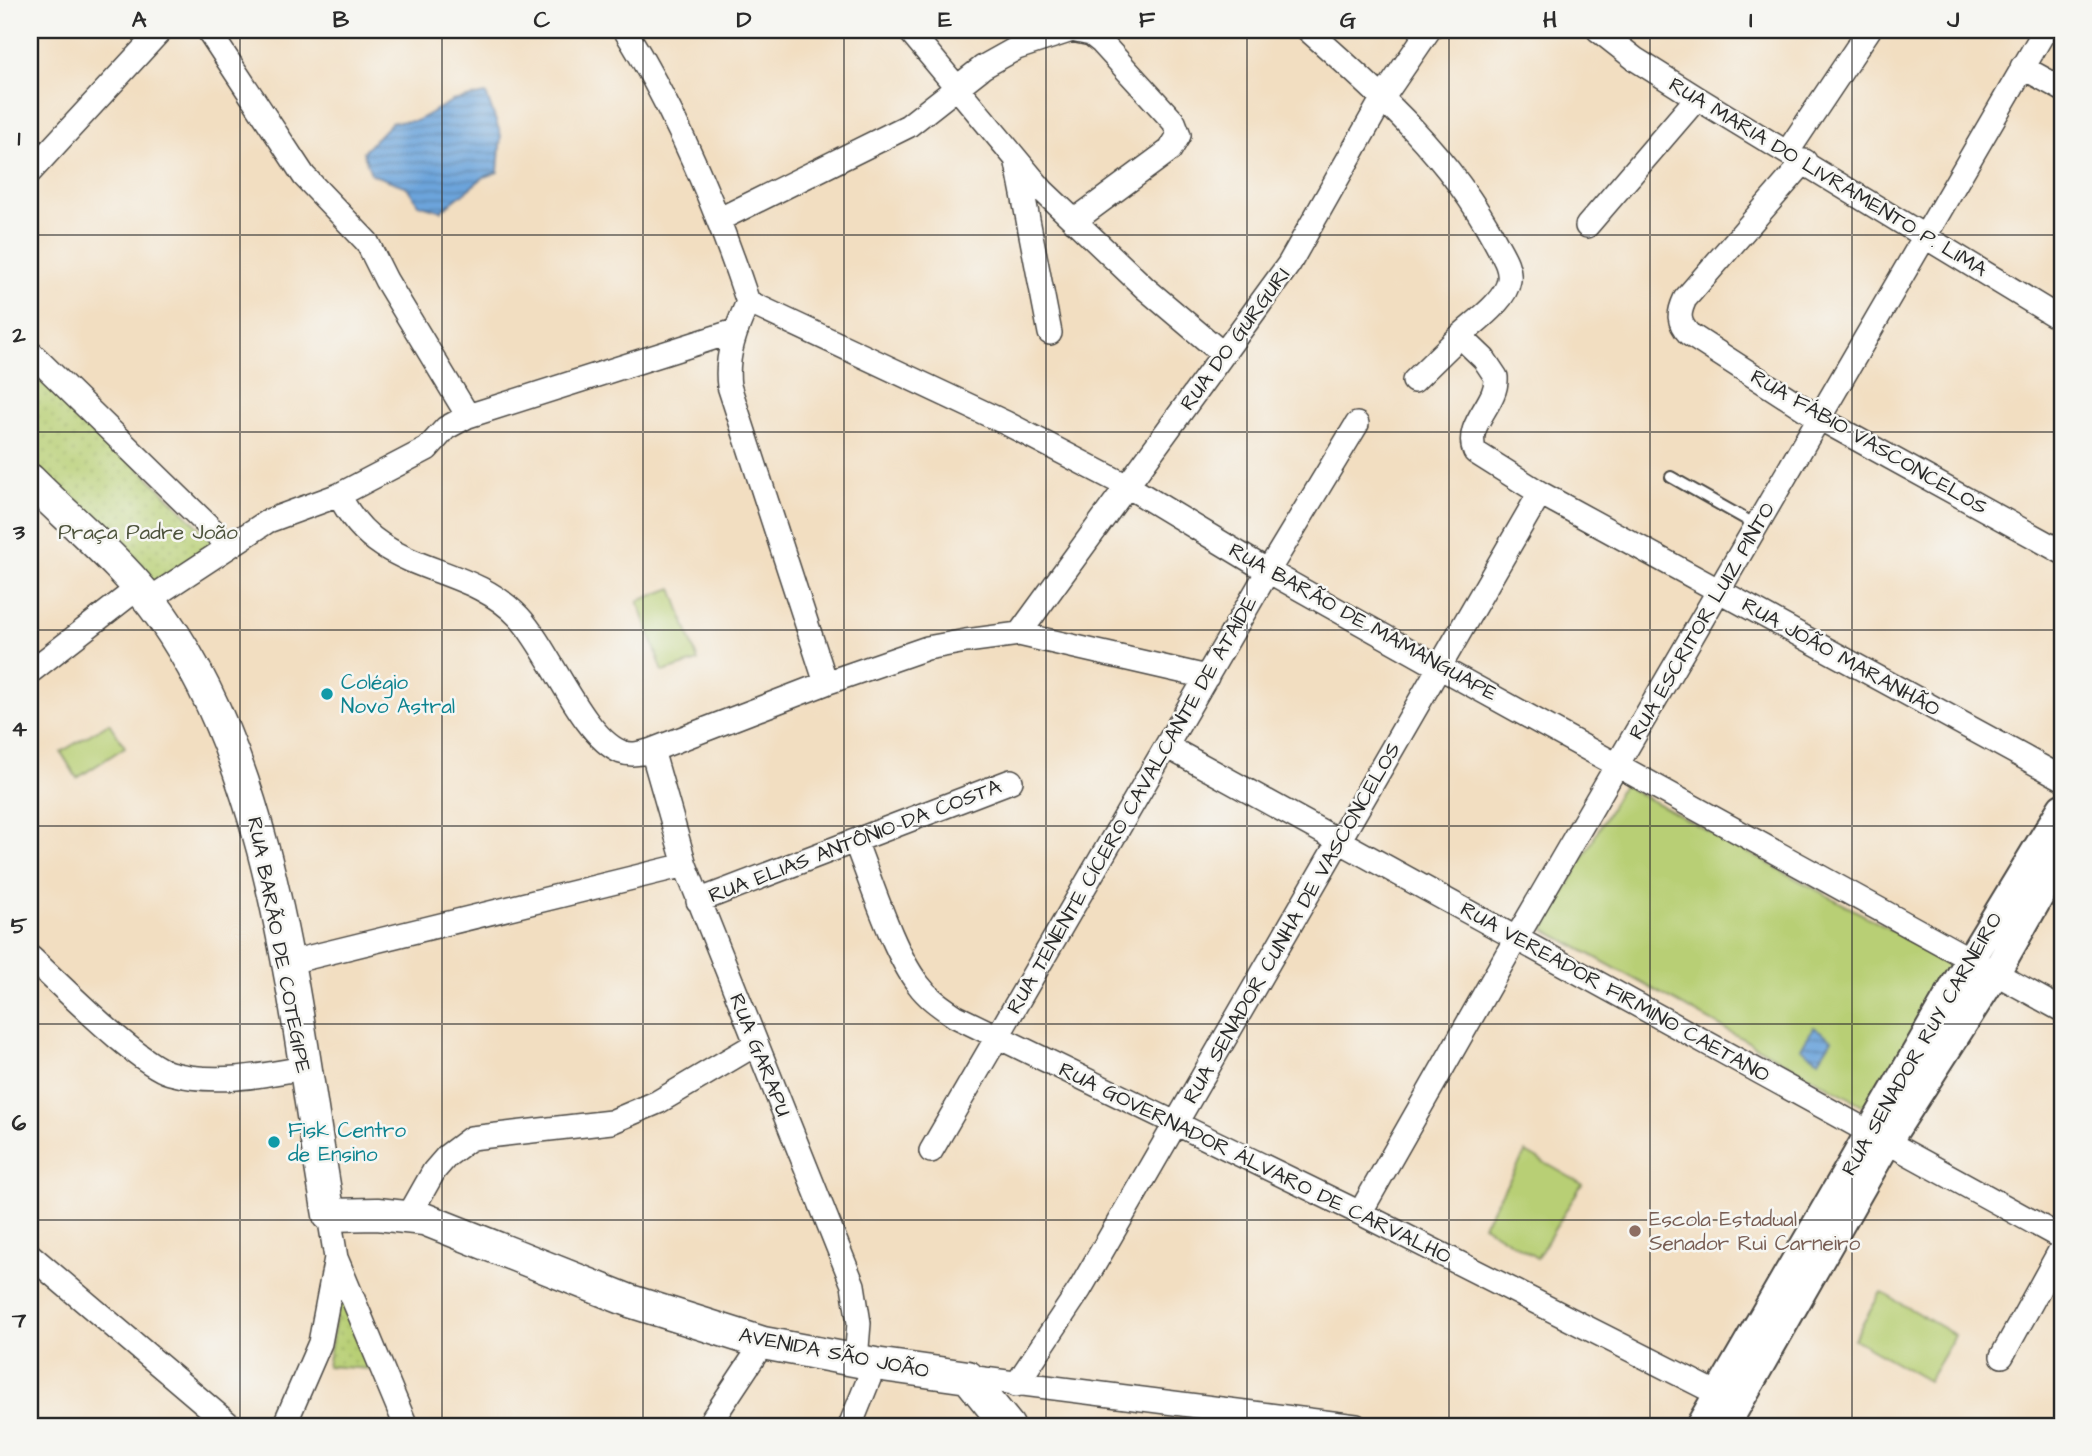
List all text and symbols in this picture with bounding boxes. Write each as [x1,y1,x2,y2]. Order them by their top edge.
text: A [132,4,147,36]
text: B [333,4,350,36]
text: C [534,4,551,36]
text: D [737,4,752,36]
text: E [938,4,952,36]
text: F [1139,4,1156,36]
text: G [1340,4,1356,36]
text: H [1543,4,1557,36]
text: I [1749,4,1753,36]
text: J [1946,4,1960,36]
street label: RUA MARIA DO LIVRAMENTO P. LIMA [1663,70,1993,284]
text: 1 [18,122,21,154]
street label: RUA DO GURGURI [1173,262,1297,416]
text: 2 [11,319,26,351]
street label: RUA FÁBIO VASCONCELOS [1745,362,1993,522]
street label: RUA ESCRITOR LUIZ PINTO [1622,497,1782,745]
text: 3 [12,516,25,548]
park label: Praça Padre João [58,518,238,547]
street label: RUA BARÃO DE MAMANGUAPE [1224,536,1503,708]
street label: RUA TENENTE CÍCERO CAVALCANTE DE ATAÍDE [1000,590,1264,1019]
street label: RUA JOÃO MARANHÃO [1737,590,1945,724]
place label: Colégio Novo Astral [341,668,455,721]
marker: Colégio Novo Astral [319,686,335,702]
text: 4 [11,713,27,745]
street label: RUA SENADOR CUNHA DE VASCONCELOS [1176,737,1408,1109]
street label: RUA ELIAS ANTÔNIO DA COSTA [705,772,1006,910]
street label: RUA BARÃO DE COTEGIPE [240,814,318,1076]
street label: RUA VEREADOR FIRMINO CAETANO [1455,895,1775,1089]
street label: RUA SENADOR RUY CARNEIRO [1835,907,2009,1181]
text: 5 [11,910,28,942]
street label: RUA GARAPU [722,989,798,1121]
street label: RUA GOVERNADOR ÁLVARO DE CARVALHO [1054,1055,1456,1271]
text: 6 [12,1107,27,1139]
place label: Fisk Centro de Ensino [288,1116,406,1169]
marker: Fisk Centro de Ensino [266,1134,282,1150]
place label: Escola Estadual Senador Rui Carneiro [1649,1205,1861,1258]
marker: Escola Estadual Senador Rui Carneiro [1627,1223,1643,1239]
text: 7 [11,1304,27,1336]
street label: AVENIDA SÃO JOÃO [737,1320,931,1386]

